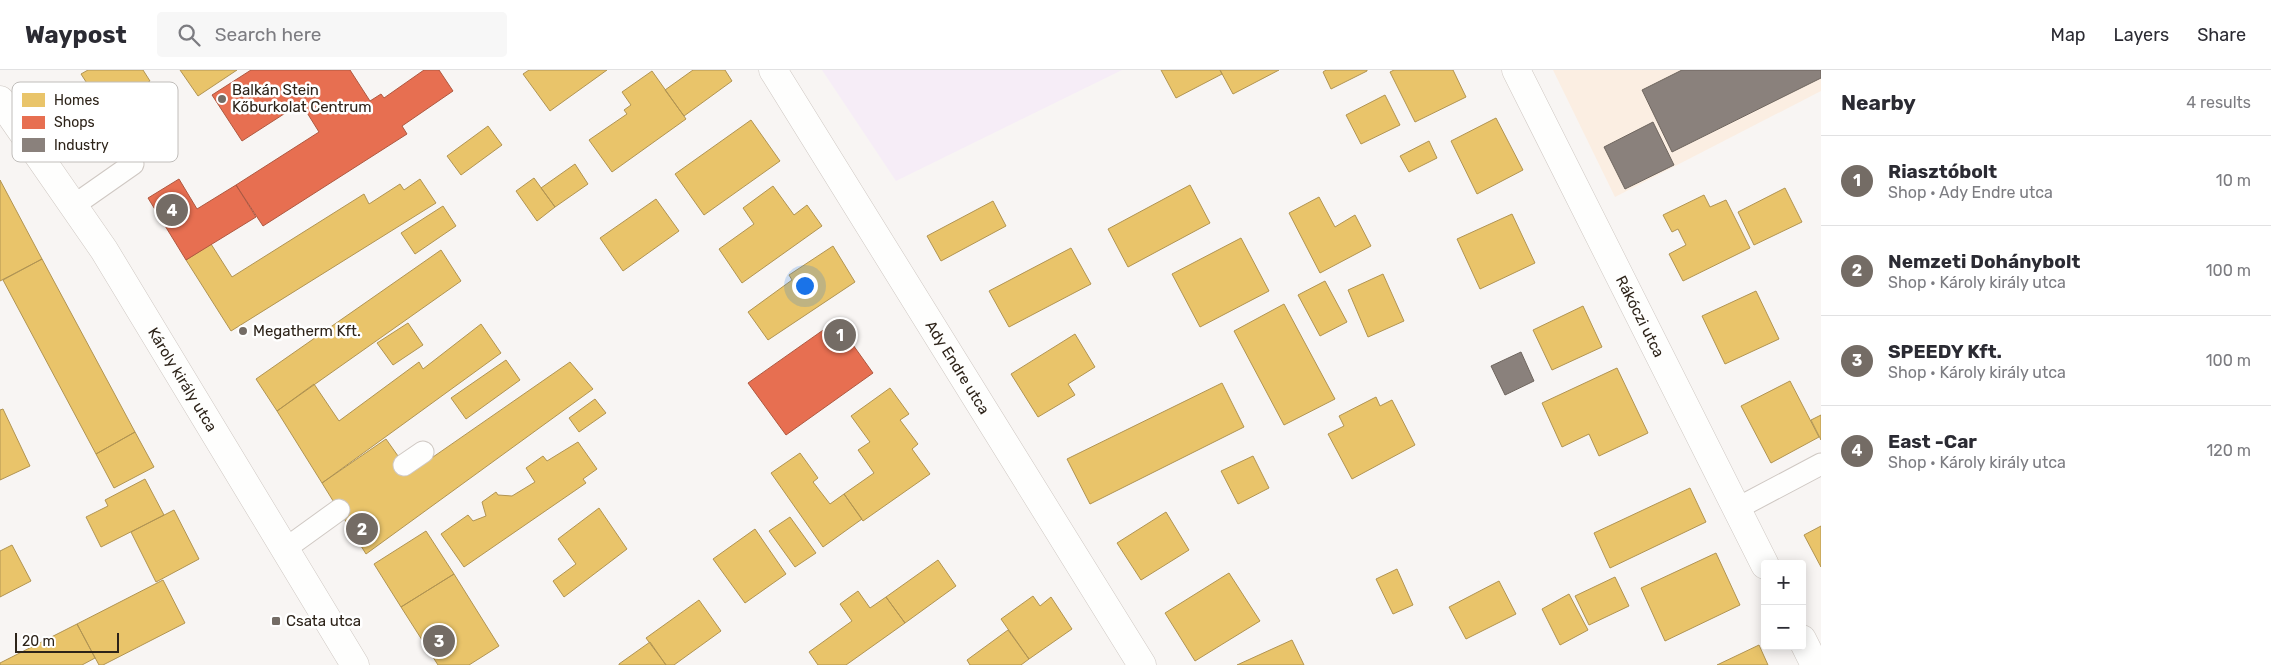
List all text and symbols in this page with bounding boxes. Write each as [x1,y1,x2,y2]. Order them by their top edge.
search box [157,12,507,57]
text: Waypost [25,21,127,49]
icon: search [175,21,203,49]
text: Search here [215,23,321,46]
text: Map [2051,24,2086,46]
text: Layers [2114,24,2169,46]
text: Share [2197,24,2246,46]
place label: Balkán Stein Kőburkolat Centrum [232,81,372,116]
legend [12,82,178,162]
text: Nearby [1841,90,1916,115]
text: Homes [54,92,99,109]
marker: Balkán Stein Kőburkolat Centrum [216,93,228,105]
text: 4 results [2186,93,2251,112]
text: Shops [54,114,95,131]
text: Industry [54,137,109,154]
text: Riasztóbolt [1888,160,1997,183]
text: 1 [1853,171,1861,190]
text: 10 m [2216,171,2251,190]
text: Shop · Ady Endre utca [1888,183,2053,202]
pin: 4 [156,191,188,229]
text: Nemzeti Dohánybolt [1888,250,2080,273]
text: 2 [1852,261,1862,280]
text: 100 m [2206,261,2251,280]
your location [792,273,818,299]
street label: Rákóczi utca [1612,273,1668,360]
text: Shop · Károly király utca [1888,273,2066,292]
pin: 1 [824,316,856,354]
street label: Ady Endre utca [922,317,993,418]
place label: Megatherm Kft. [253,322,361,340]
street label: Károly király utca [144,324,221,435]
marker: Megatherm Kft. [237,325,249,337]
text: SPEEDY Kft. [1888,340,2002,363]
text: 3 [1852,351,1862,370]
text: 100 m [2206,351,2251,370]
text: Shop · Károly király utca [1888,363,2066,382]
text: East -Car [1888,430,1977,453]
text: 4 [1852,441,1862,460]
text: 120 m [2206,441,2251,460]
text: Shop · Károly király utca [1888,453,2066,472]
pin: 2 [346,510,378,548]
map controls [1761,560,1806,650]
button: + [1761,560,1806,605]
button: − [1761,605,1806,650]
place label: Csata utca [286,612,361,630]
marker: Csata utca [270,615,282,627]
pin: 3 [423,622,455,660]
scale bar [15,630,119,653]
text: 20 m [22,633,55,650]

